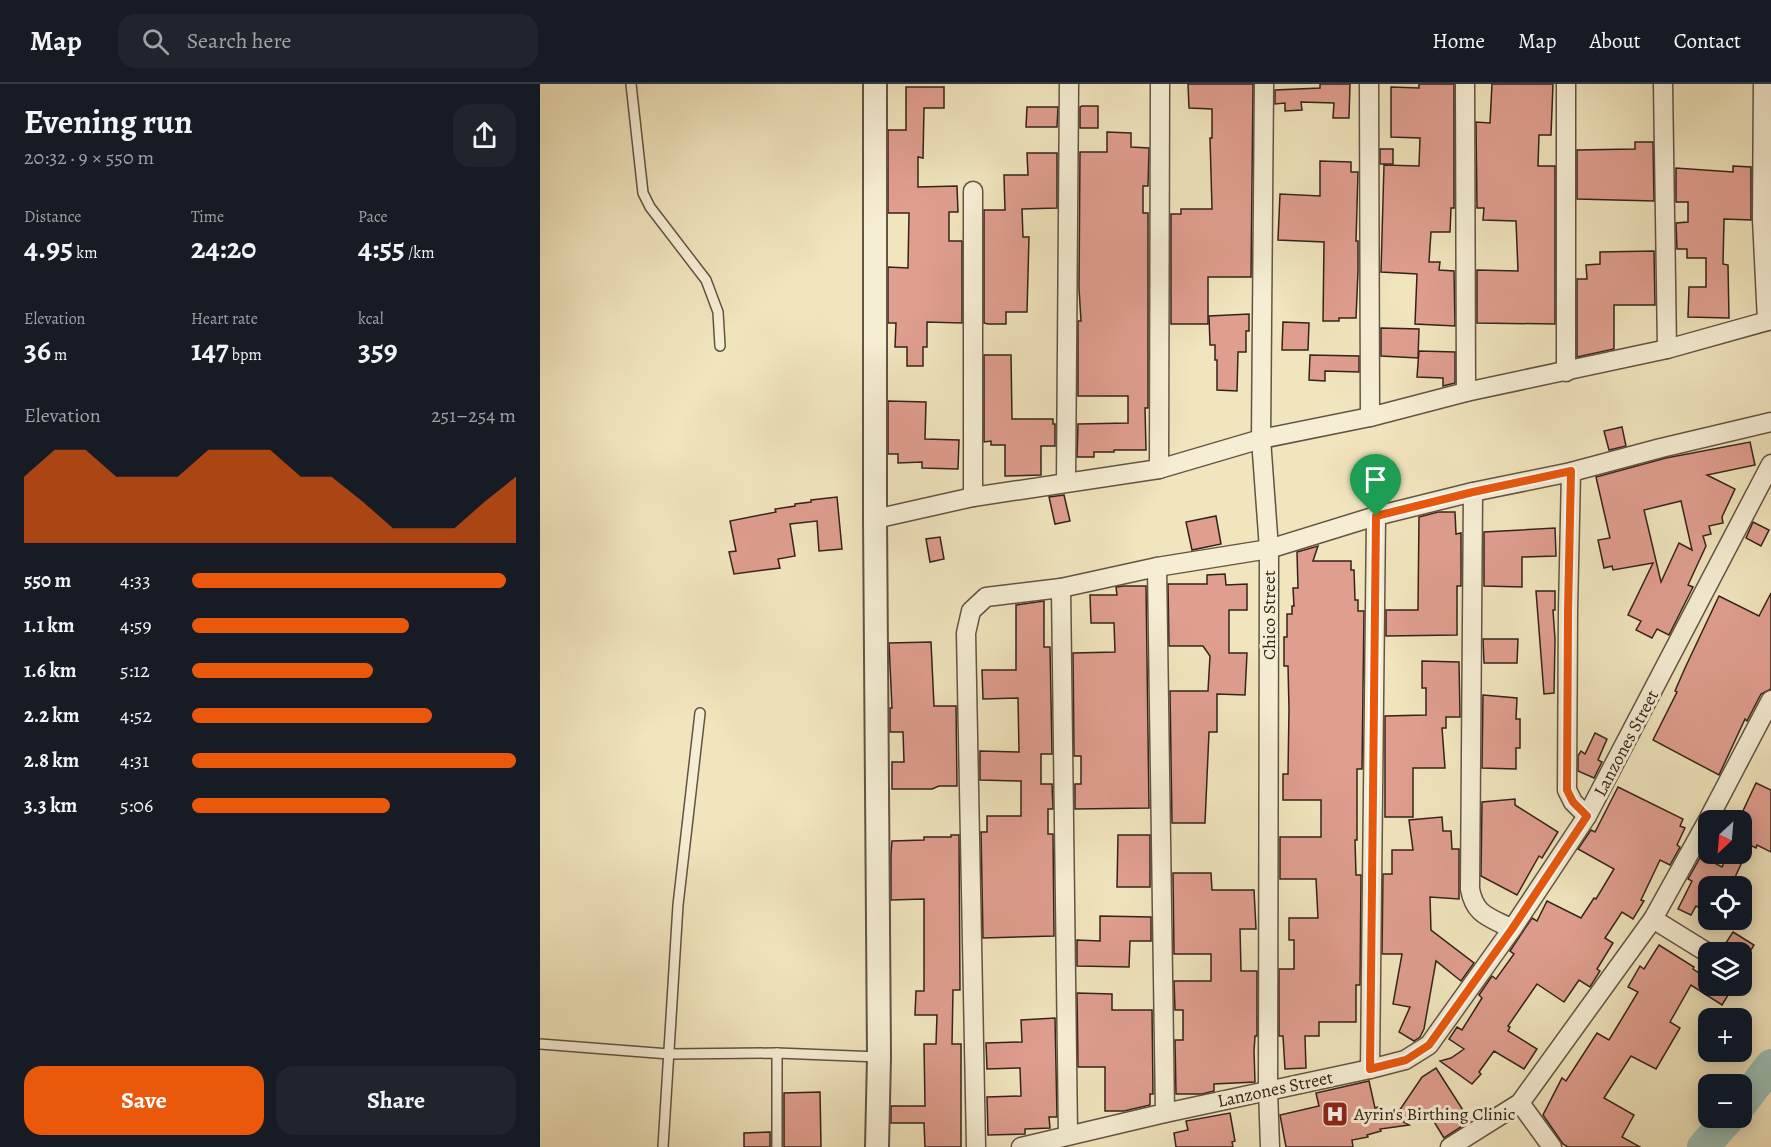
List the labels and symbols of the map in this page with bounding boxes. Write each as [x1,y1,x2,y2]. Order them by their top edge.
pin [1350,454,1401,516]
street label: Chico Street [1257,570,1281,660]
street label: Lanzones Street [1588,685,1664,801]
north arrow [1698,810,1752,864]
street label: Lanzones Street [1215,1065,1335,1113]
hospital icon: Ayrin's Birthing Clinic [1320,1099,1350,1129]
place label: Ayrin's Birthing Clinic [1353,1102,1515,1126]

